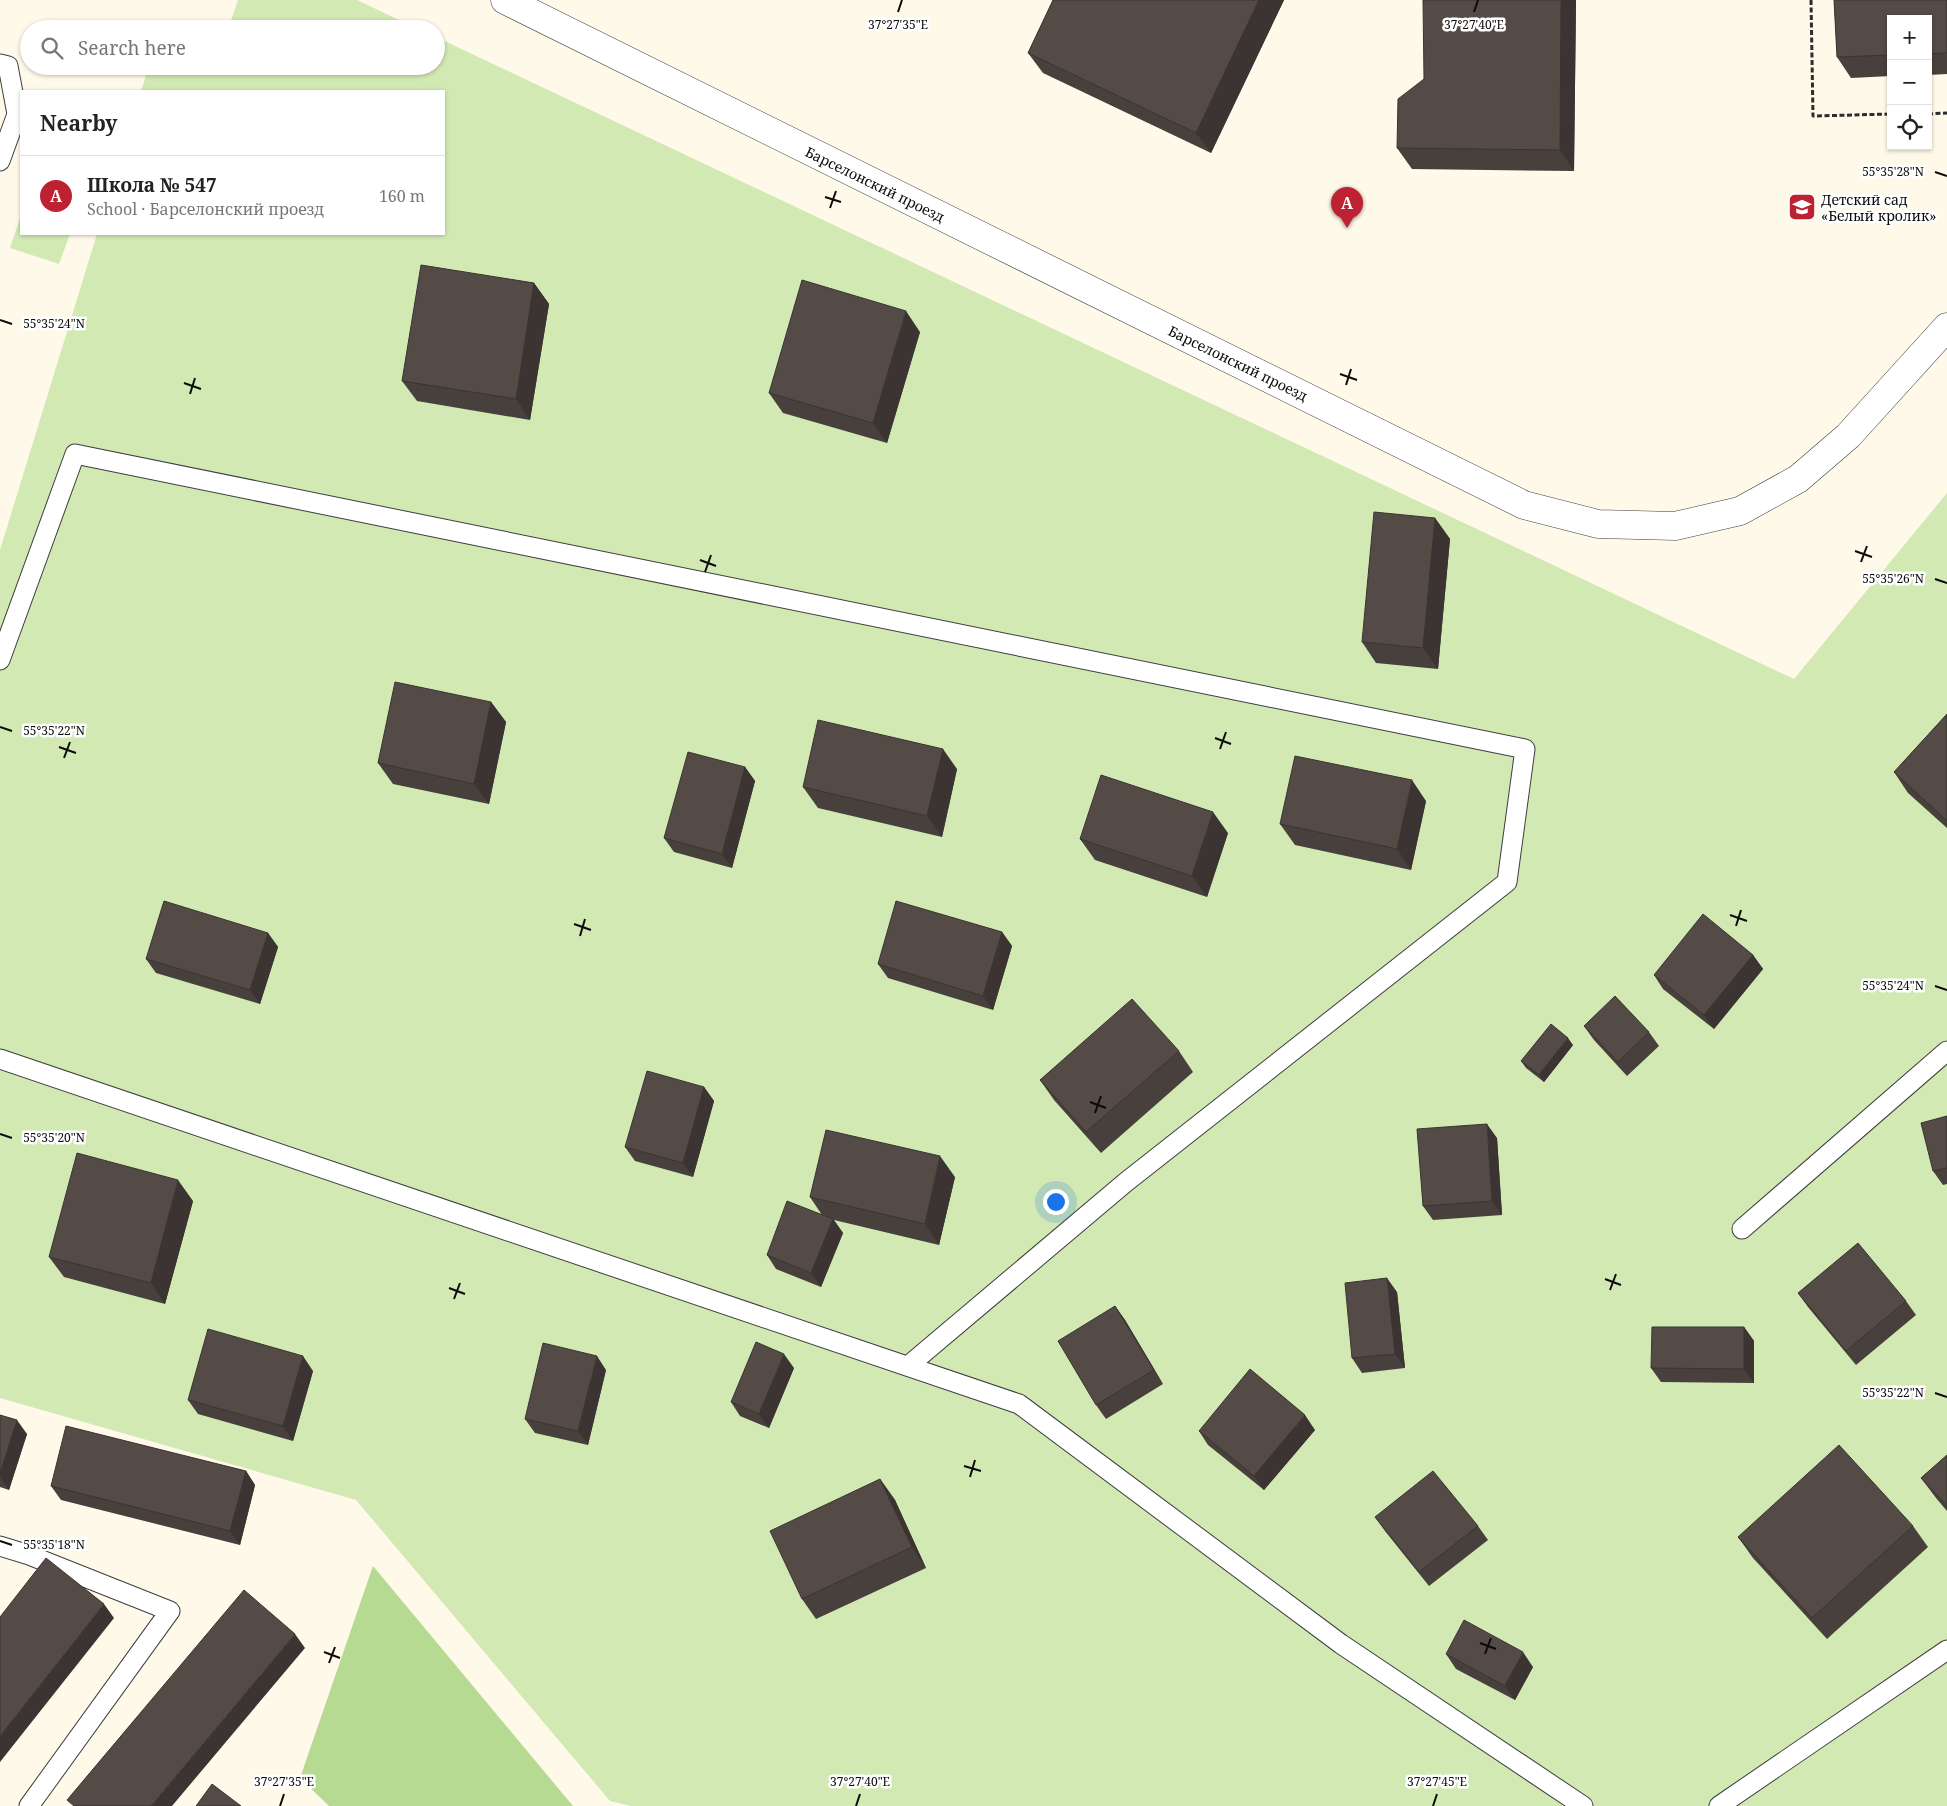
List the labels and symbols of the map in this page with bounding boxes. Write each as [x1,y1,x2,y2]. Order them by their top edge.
text: 37°27'35"E [868,16,928,33]
text: 37°27'40"E [1444,16,1504,33]
street label: Барселонский проезд [802,142,948,226]
text: 55°35'28"N [1862,163,1924,180]
pin: A [1331,187,1363,228]
place label: Детский сад «Белый кролик» [1821,190,1936,225]
school or university icon: Детский сад «Белый кролик» [1787,192,1817,222]
text: 55°35'24"N [23,315,85,332]
street label: Барселонский проезд [1165,321,1311,405]
text: 55°35'26"N [1862,570,1924,587]
text: 55°35'22"N [23,722,85,739]
text: 55°35'24"N [1862,977,1924,994]
text: 55°35'20"N [23,1129,85,1146]
your location [1043,1189,1069,1215]
text: 55°35'22"N [1862,1384,1924,1401]
text: 55°35'18"N [23,1536,85,1553]
text: 37°27'35"E [254,1773,314,1790]
text: 37°27'40"E [830,1773,890,1790]
text: 37°27'45"E [1407,1773,1467,1790]

